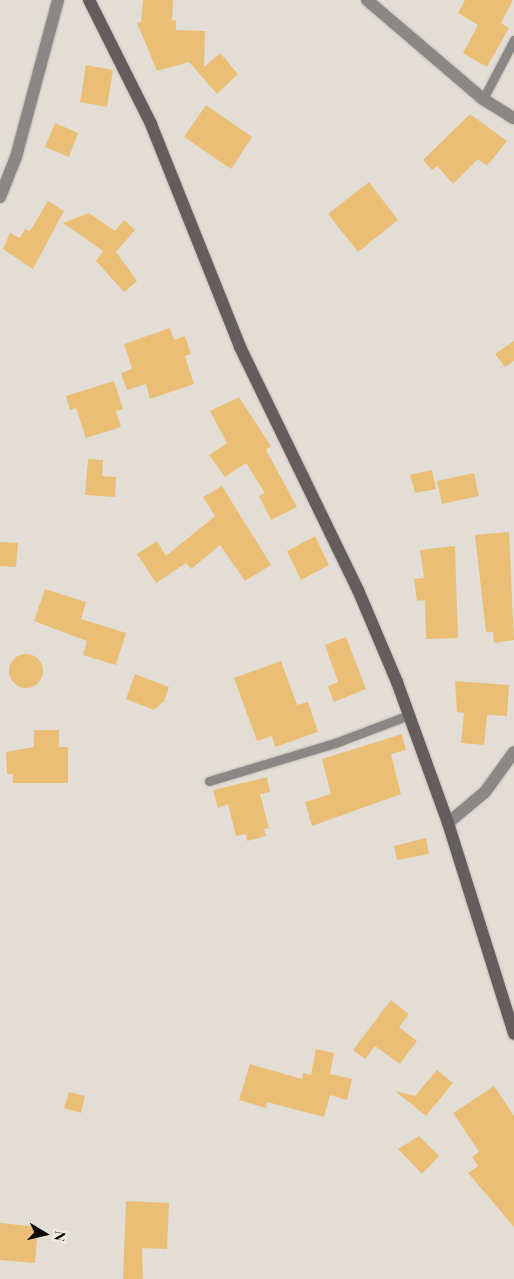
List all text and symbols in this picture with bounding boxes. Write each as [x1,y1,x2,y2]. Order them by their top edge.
north arrow [20,1209,70,1259]
text: N [50,1230,70,1243]

